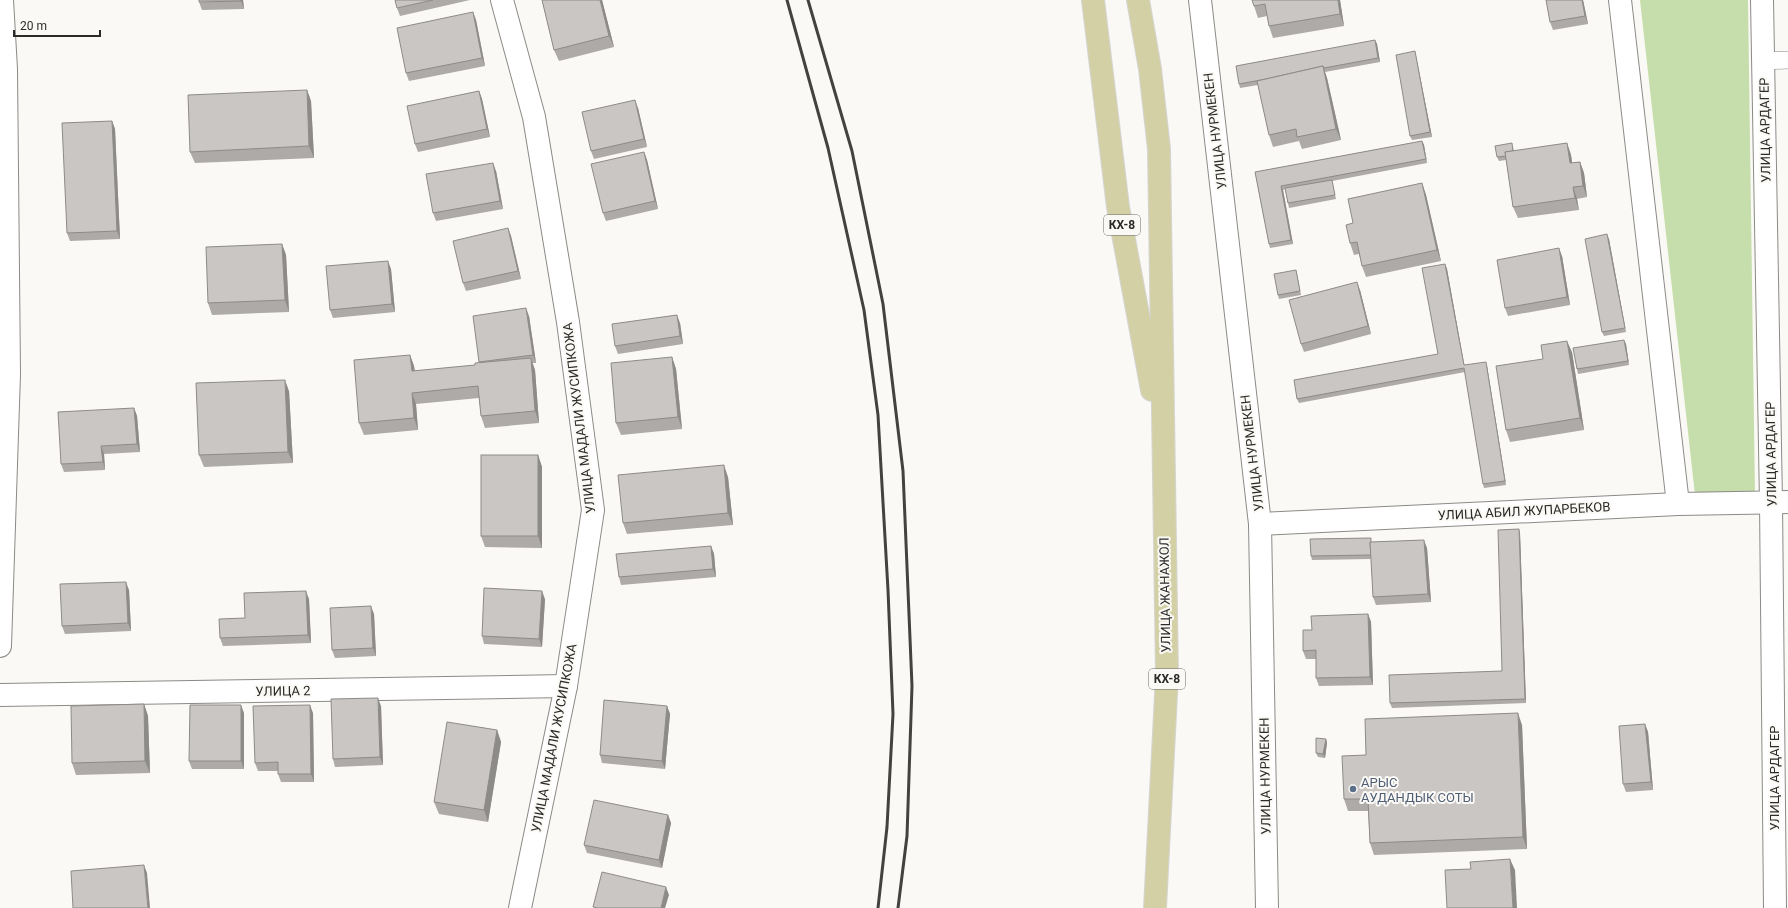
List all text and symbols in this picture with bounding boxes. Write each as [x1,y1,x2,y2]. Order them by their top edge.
scale bar [14,12,100,38]
text: 20 m [20,19,47,33]
street label: УЛИЦА НУРМЕКЕН [1200,72,1230,190]
street label: УЛИЦА АРДАГЕР [1757,77,1773,183]
road number: КХ-8 [1104,215,1140,235]
street label: УЛИЦА МАДАЛИ ЖУСИПКОЖА [560,321,598,514]
street label: УЛИЦА НУРМЕКЕН [1237,394,1267,512]
street label: УЛИЦА АРДАГЕР [1763,401,1779,507]
street label: УЛИЦА АБИЛ ЖУПАРБЕКОВ [1437,499,1611,523]
street label: УЛИЦА ЖАНАЖОЛ [1156,537,1174,653]
street label: УЛИЦА МАДАЛИ ЖУСИПКОЖА [528,642,580,834]
road number: КХ-8 [1149,669,1185,689]
street label: УЛИЦА 2 [255,683,311,699]
street label: УЛИЦА НУРМЕКЕН [1256,717,1274,835]
street label: УЛИЦА АРДАГЕР [1767,726,1782,830]
place label: АРЫС АУДАНДЫК СОТЫ [1361,775,1474,805]
marker: АРЫС АУДАНДЫК СОТЫ [1348,784,1358,794]

